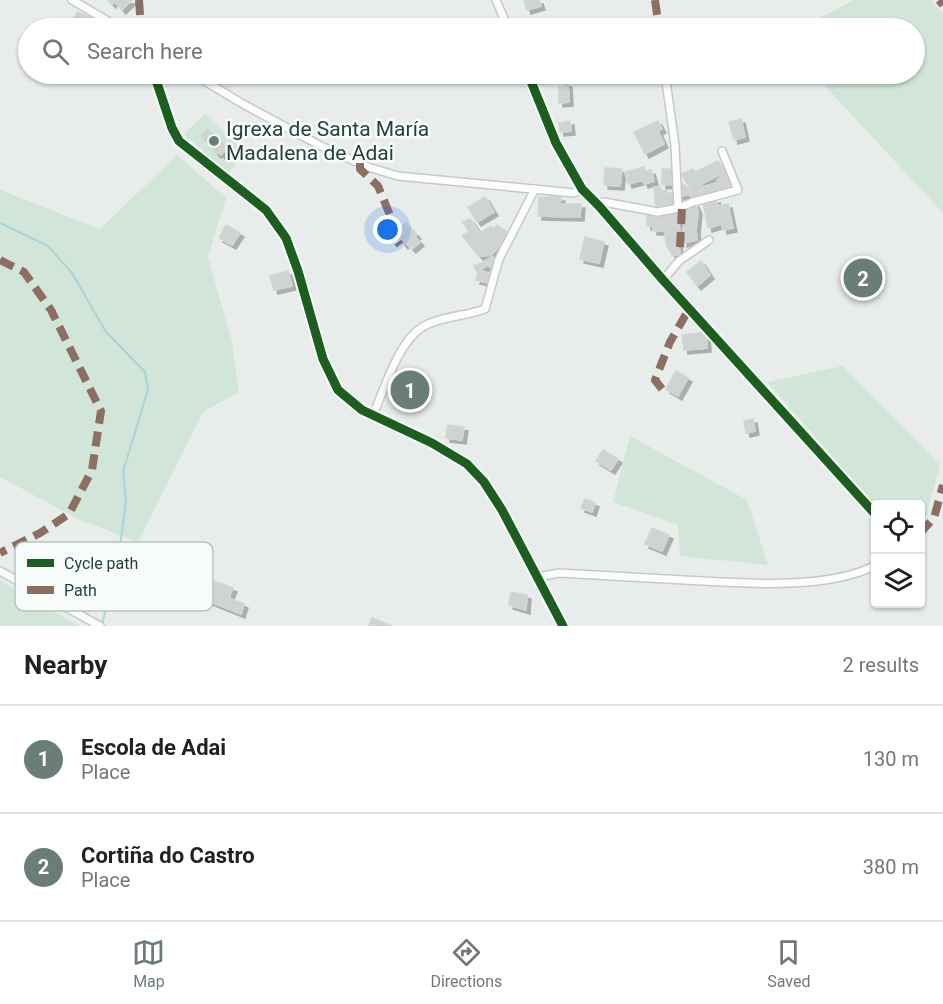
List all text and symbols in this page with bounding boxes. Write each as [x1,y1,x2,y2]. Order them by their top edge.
search box [18,18,925,84]
icon: search [39,35,72,68]
text: Search here [87,39,203,64]
place label: Igrexa de Santa María Madalena de Adai [226,117,429,165]
marker: Igrexa de Santa María Madalena de Adai [207,134,221,148]
your location [373,215,402,244]
pin: 2 [844,256,882,300]
pin: 1 [390,368,430,412]
map controls [871,500,925,608]
button: locate [871,500,925,554]
legend [15,542,213,611]
text: Cycle path [64,554,138,573]
button: layers [871,554,925,608]
text: Path [64,581,97,600]
text: Nearby [24,650,107,680]
text: 2 results [843,653,919,677]
text: Escola de Adai [81,735,226,760]
text: 1 [38,747,49,771]
text: 130 m [863,747,919,771]
text: Place [81,760,130,784]
text: Cortiña do Castro [81,843,255,868]
text: 2 [38,855,49,879]
text: 380 m [863,855,919,879]
text: Place [81,868,130,892]
tab: Map [132,936,165,991]
tab: Directions [430,936,502,991]
tab: Saved [767,936,811,991]

